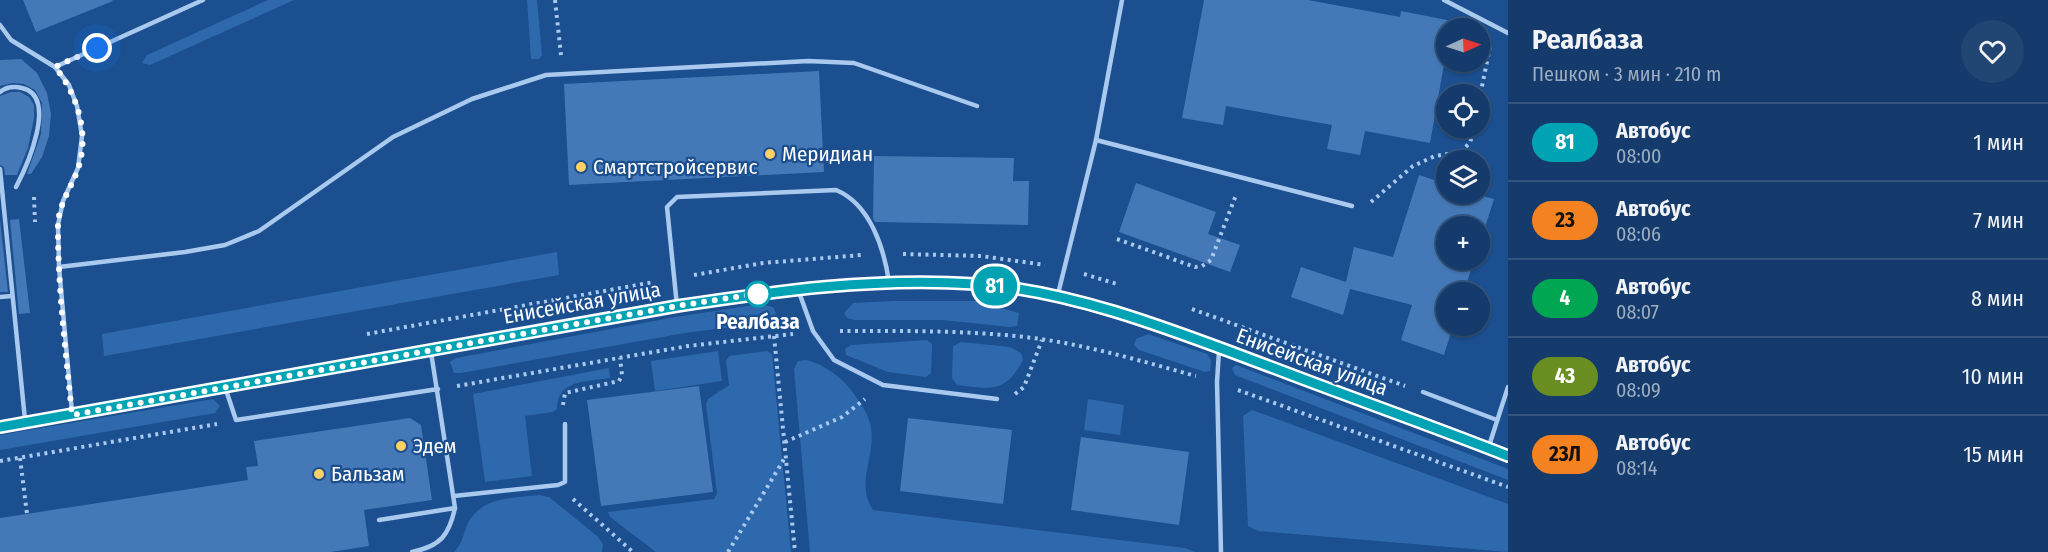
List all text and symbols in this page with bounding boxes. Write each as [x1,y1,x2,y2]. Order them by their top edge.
north arrow [1436,18,1490,72]
map controls [1436,18,1490,336]
button: heart [1961,20,2024,83]
text: Реалбаза [1532,23,1643,56]
your location [82,33,112,63]
text: Пешком · 3 мин · 210 m [1532,62,1721,86]
button: locate [1436,84,1490,138]
text: Автобус [1616,117,1691,144]
text: 81 [1555,129,1575,155]
text: 1 мин [1973,129,2024,156]
place label: Меридиан [782,141,873,167]
text: 08:00 [1616,144,1662,168]
marker: Меридиан [763,147,777,161]
button: layers [1436,150,1490,204]
place label: Смартстройсервис [593,154,757,180]
marker: Смартстройсервис [574,160,588,174]
text: Автобус [1616,195,1691,222]
text: 23 [1555,207,1575,233]
text: 7 мин [1973,207,2024,234]
button: + [1436,216,1490,270]
text: 08:06 [1616,222,1661,246]
line badge: 81 [968,266,1022,306]
text: 81 [985,273,1005,299]
text: Автобус [1616,273,1691,300]
street label: Енисейская улица [501,276,663,330]
marker: Реалбаза [745,281,771,307]
button: − [1436,282,1490,336]
text: 4 [1560,285,1570,311]
text: 8 мин [1971,285,2024,312]
text: 08:07 [1616,300,1659,324]
place label: Реалбаза [716,309,800,335]
street label: Енисейская улица [1233,323,1391,401]
text: Автобус [1616,351,1691,378]
text: 43 [1555,363,1575,389]
text: 10 мин [1962,363,2024,390]
text: 08:09 [1616,378,1661,402]
text: Автобус [1616,429,1691,456]
place label: Эдем [413,433,457,459]
marker: Эдем [394,439,408,453]
text: 23Л [1549,441,1581,467]
text: 15 мин [1963,441,2024,468]
text: 08:14 [1616,456,1657,480]
place label: Бальзам [331,461,405,487]
marker: Бальзам [312,467,326,481]

